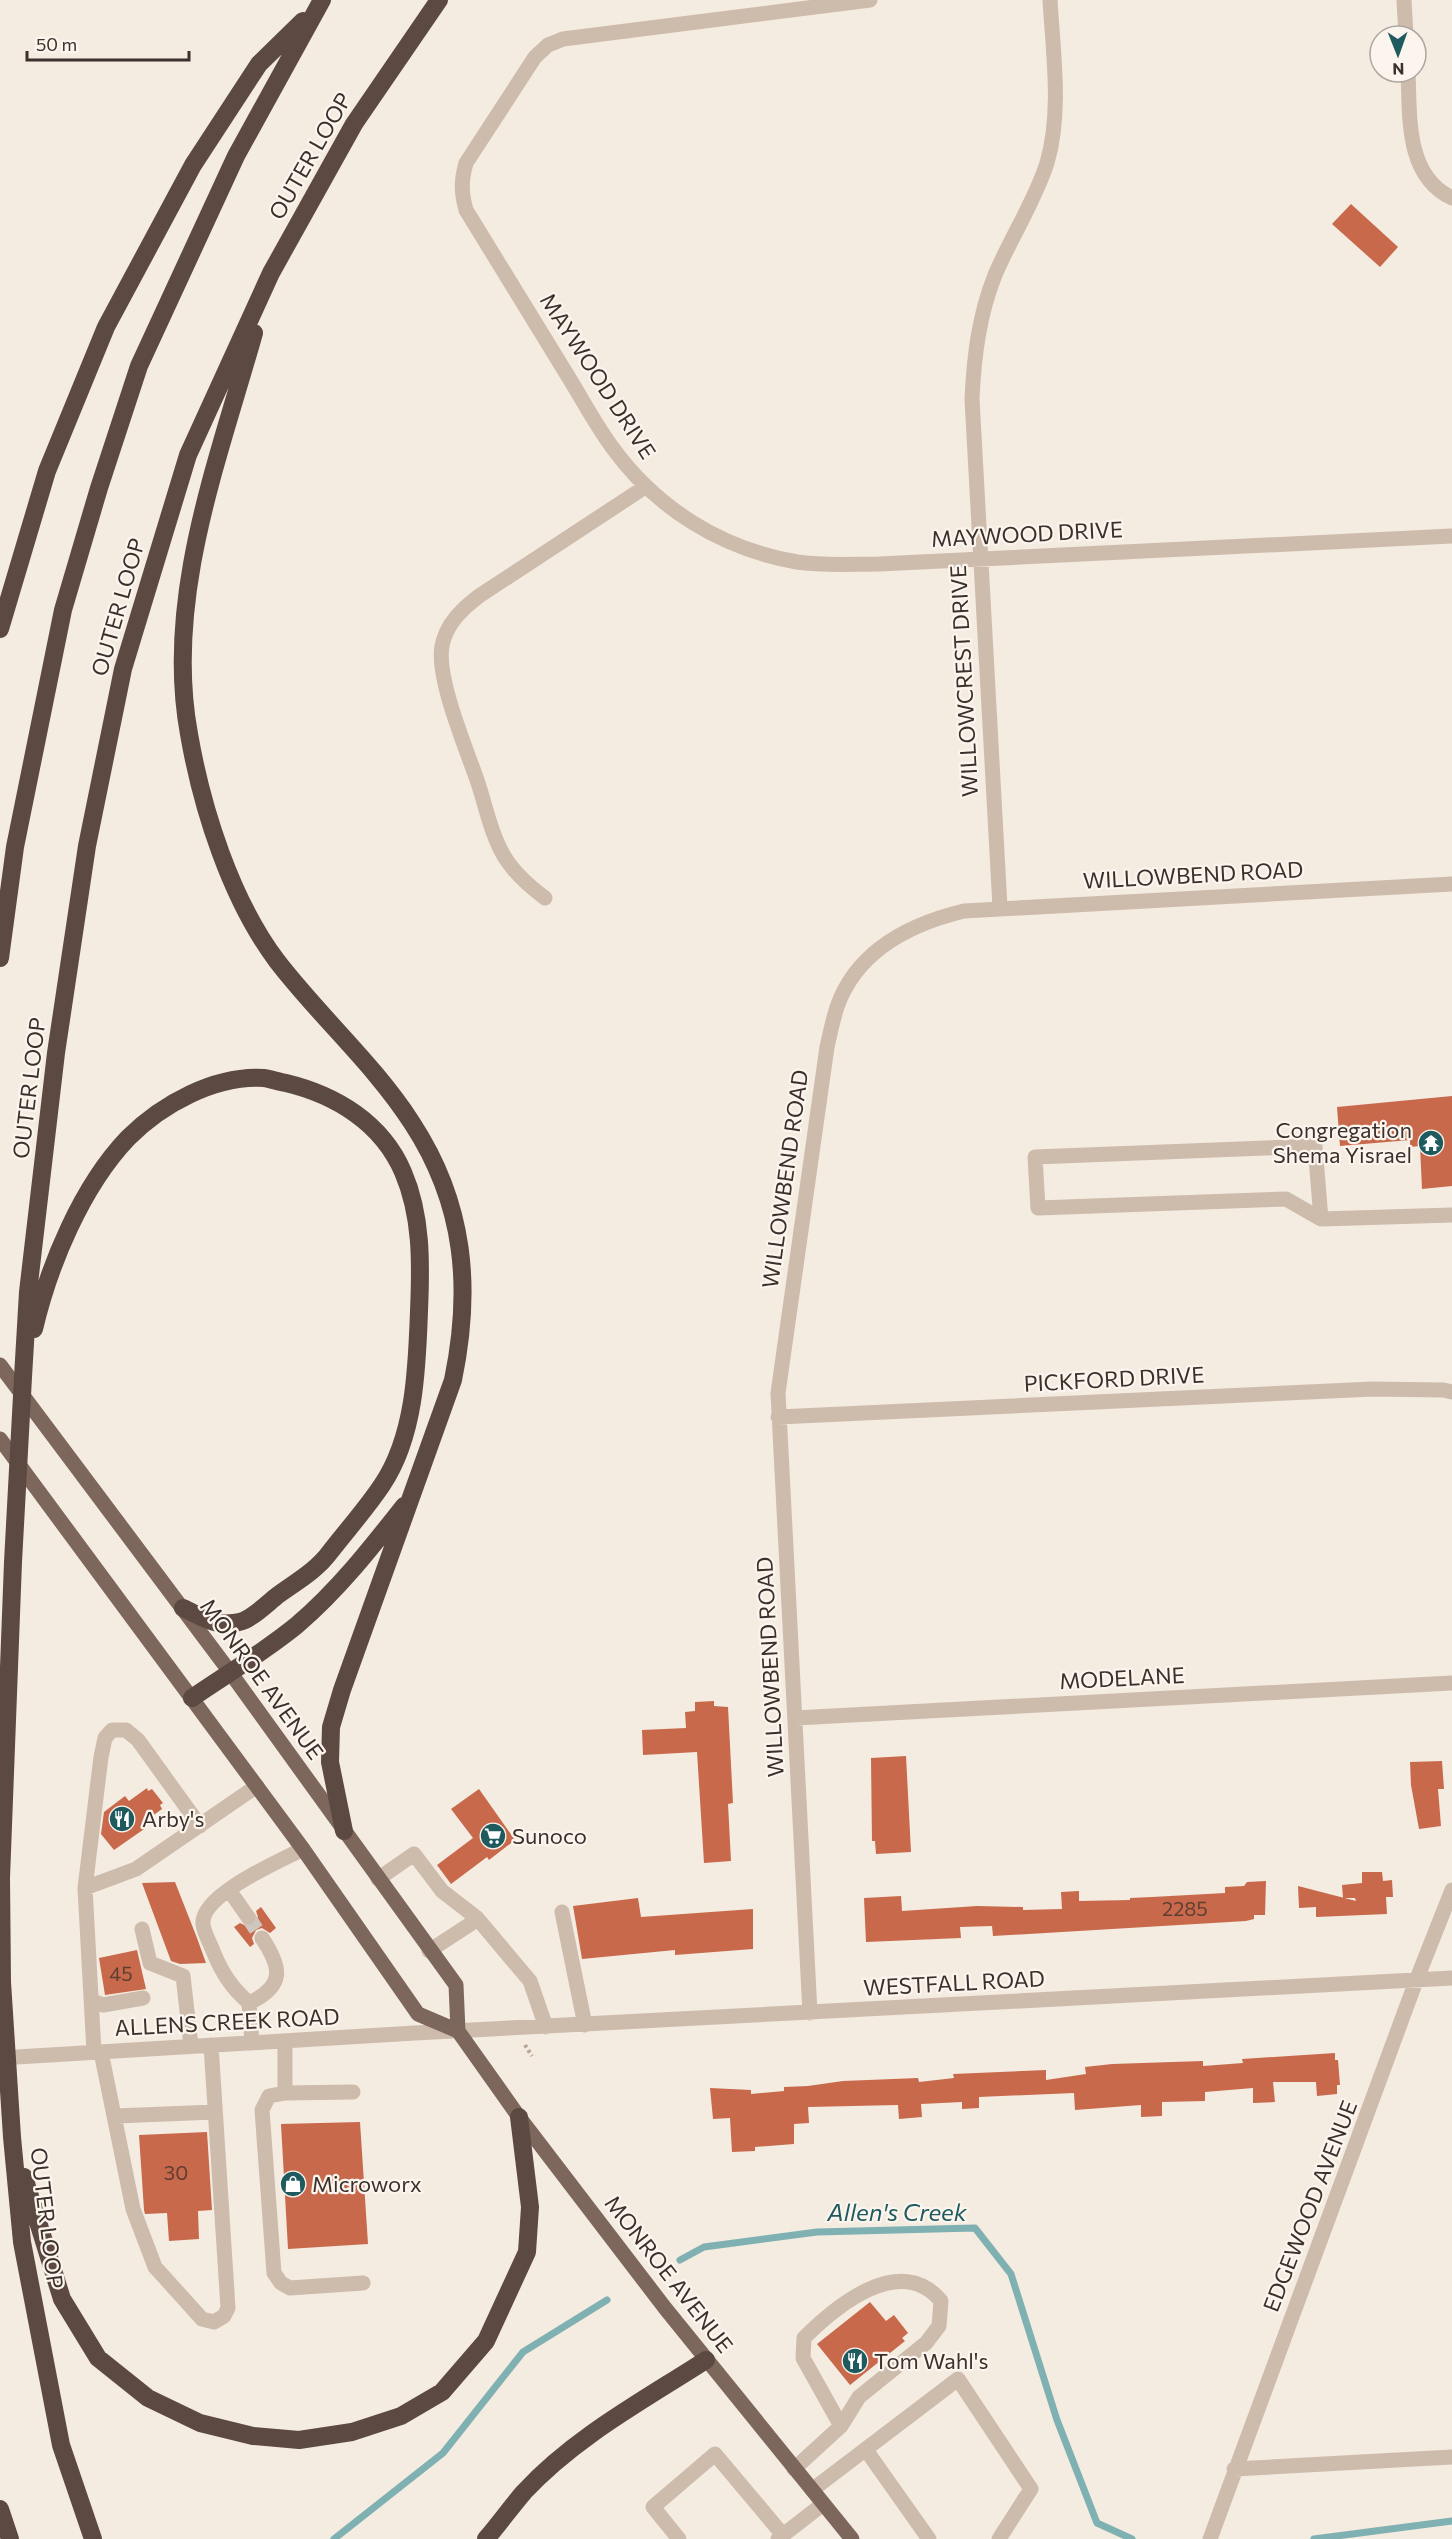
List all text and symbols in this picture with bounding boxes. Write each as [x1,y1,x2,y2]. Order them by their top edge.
scale bar [27,24,189,62]
north arrow [1368,24,1428,84]
text: 50 m [36,33,77,55]
text: N [1392,60,1404,79]
street label: OUTER LOOP [262,87,357,224]
street label: MAYWOOD DRIVE [535,288,662,464]
street label: MAYWOOD DRIVE [930,515,1124,552]
street label: OUTER LOOP [85,535,150,679]
street label: WILLOWCREST DRIVE [944,565,983,798]
street label: WILLOWBEND ROAD [1082,855,1304,894]
street label: OUTER LOOP [6,1016,51,1160]
street label: WILLOWBEND ROAD [756,1068,813,1290]
place label: Congregation Shema Yisrael [1273,1116,1412,1168]
temple icon: Congregation Shema Yisrael [1416,1128,1446,1158]
street label: PICKFORD DRIVE [1023,1360,1205,1397]
street label: WILLOWBEND ROAD [750,1556,789,1778]
street label: MONROE AVENUE [195,1593,330,1764]
street label: MODELANE [1059,1661,1185,1694]
restaurant icon: Arby's [107,1804,137,1834]
place label: Arby's [142,1805,205,1832]
supermarket icon: Sunoco [478,1821,508,1851]
place label: Sunoco [512,1822,587,1849]
house number: 2285 [1162,1896,1208,1920]
house number: 45 [109,1961,133,1985]
street label: WESTFALL ROAD [863,1964,1045,2001]
street label: ALLENS CREEK ROAD [114,2002,340,2041]
street label: EDGEWOOD AVENUE [1257,2096,1362,2315]
street label: OUTER LOOP [25,2146,70,2290]
house number: 30 [164,2160,188,2184]
shop icon: Microworx [278,2169,308,2199]
place label: Microworx [312,2170,422,2197]
street label: MONROE AVENUE [600,2190,739,2358]
water label: Allen's Creek [826,2197,968,2226]
restaurant icon: Tom Wahl's [840,2346,870,2376]
place label: Tom Wahl's [874,2347,988,2374]

